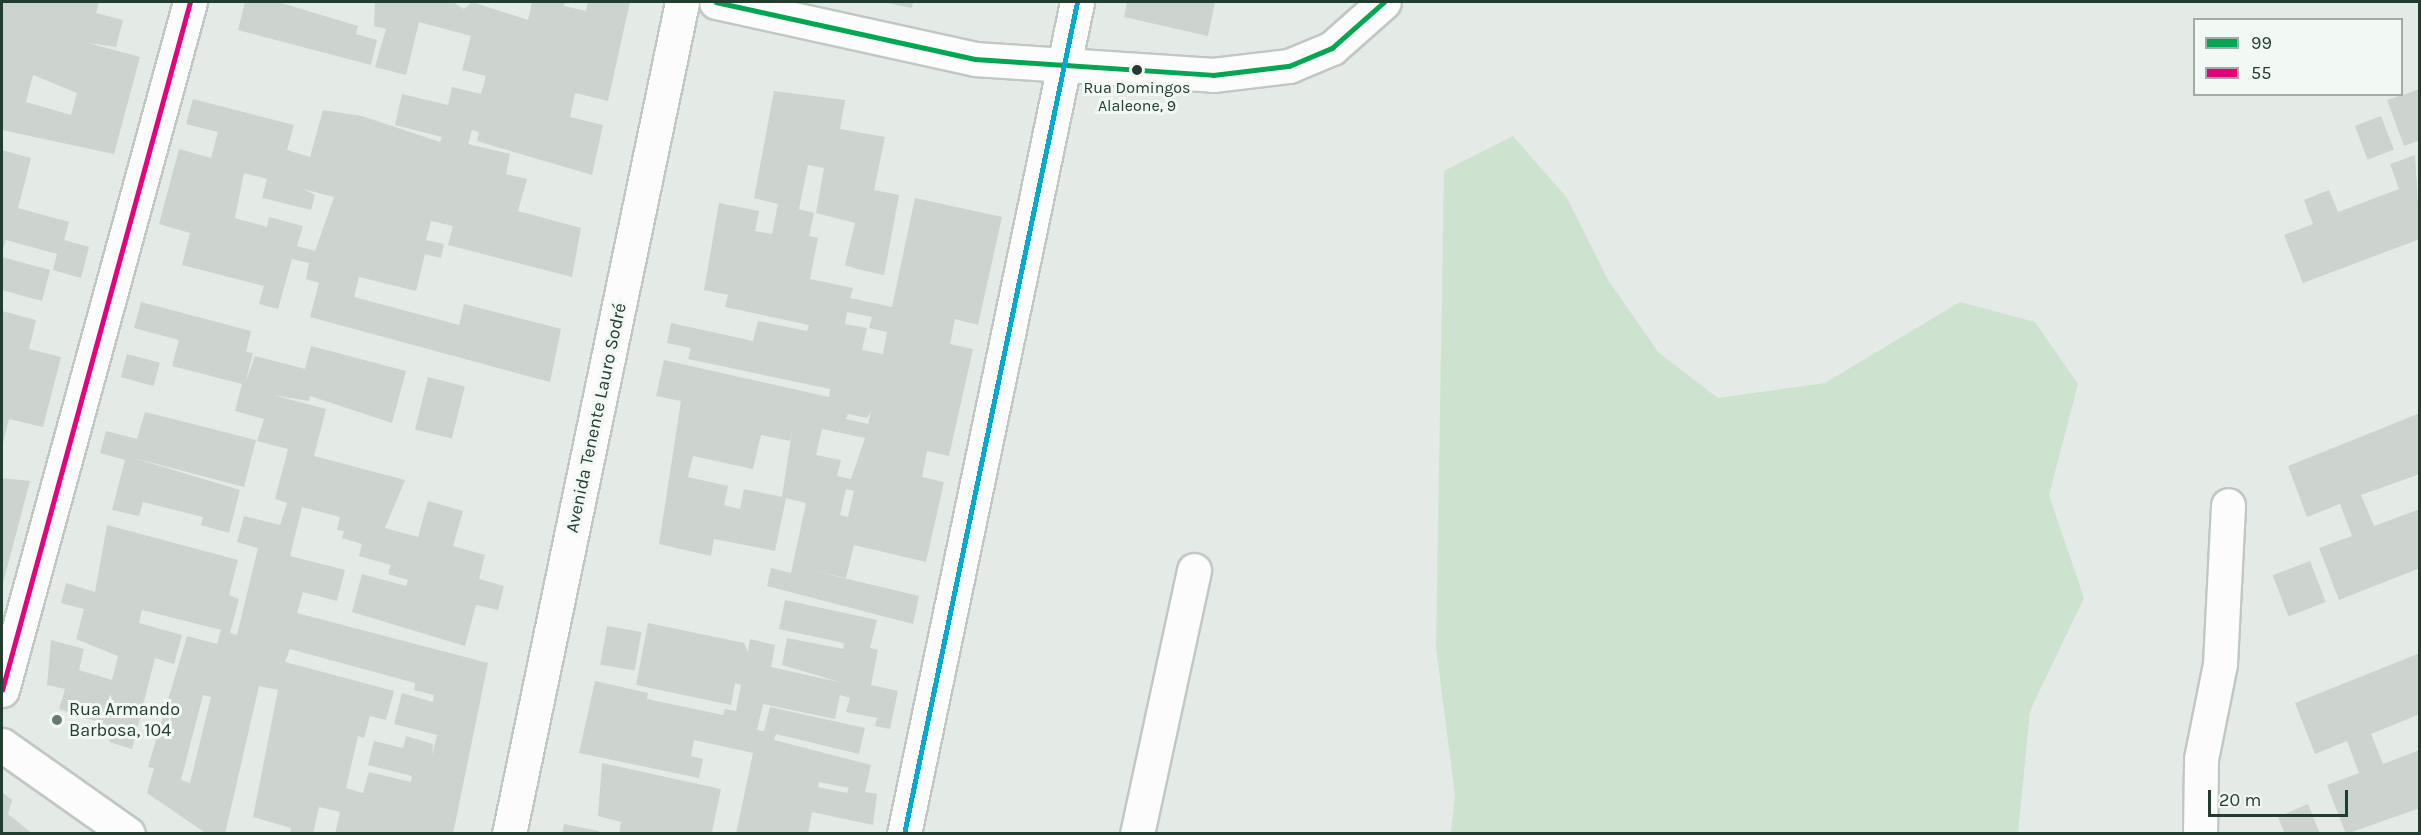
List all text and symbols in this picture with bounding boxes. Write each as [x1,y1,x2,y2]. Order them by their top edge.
legend [2193,18,2403,96]
text: 99 [2251,32,2272,54]
text: 55 [2251,62,2271,84]
marker: Rua Domingos Alaleone, 9 [1131,64,1143,76]
place label: Rua Domingos Alaleone, 9 [1084,78,1190,116]
street label: Avenida Tenente Lauro Sodré [561,301,631,535]
place label: Rua Armando Barbosa, 104 [69,699,180,742]
marker: Rua Armando Barbosa, 104 [50,713,64,727]
scale bar [2211,778,2350,816]
text: 20 m [2219,789,2261,811]

